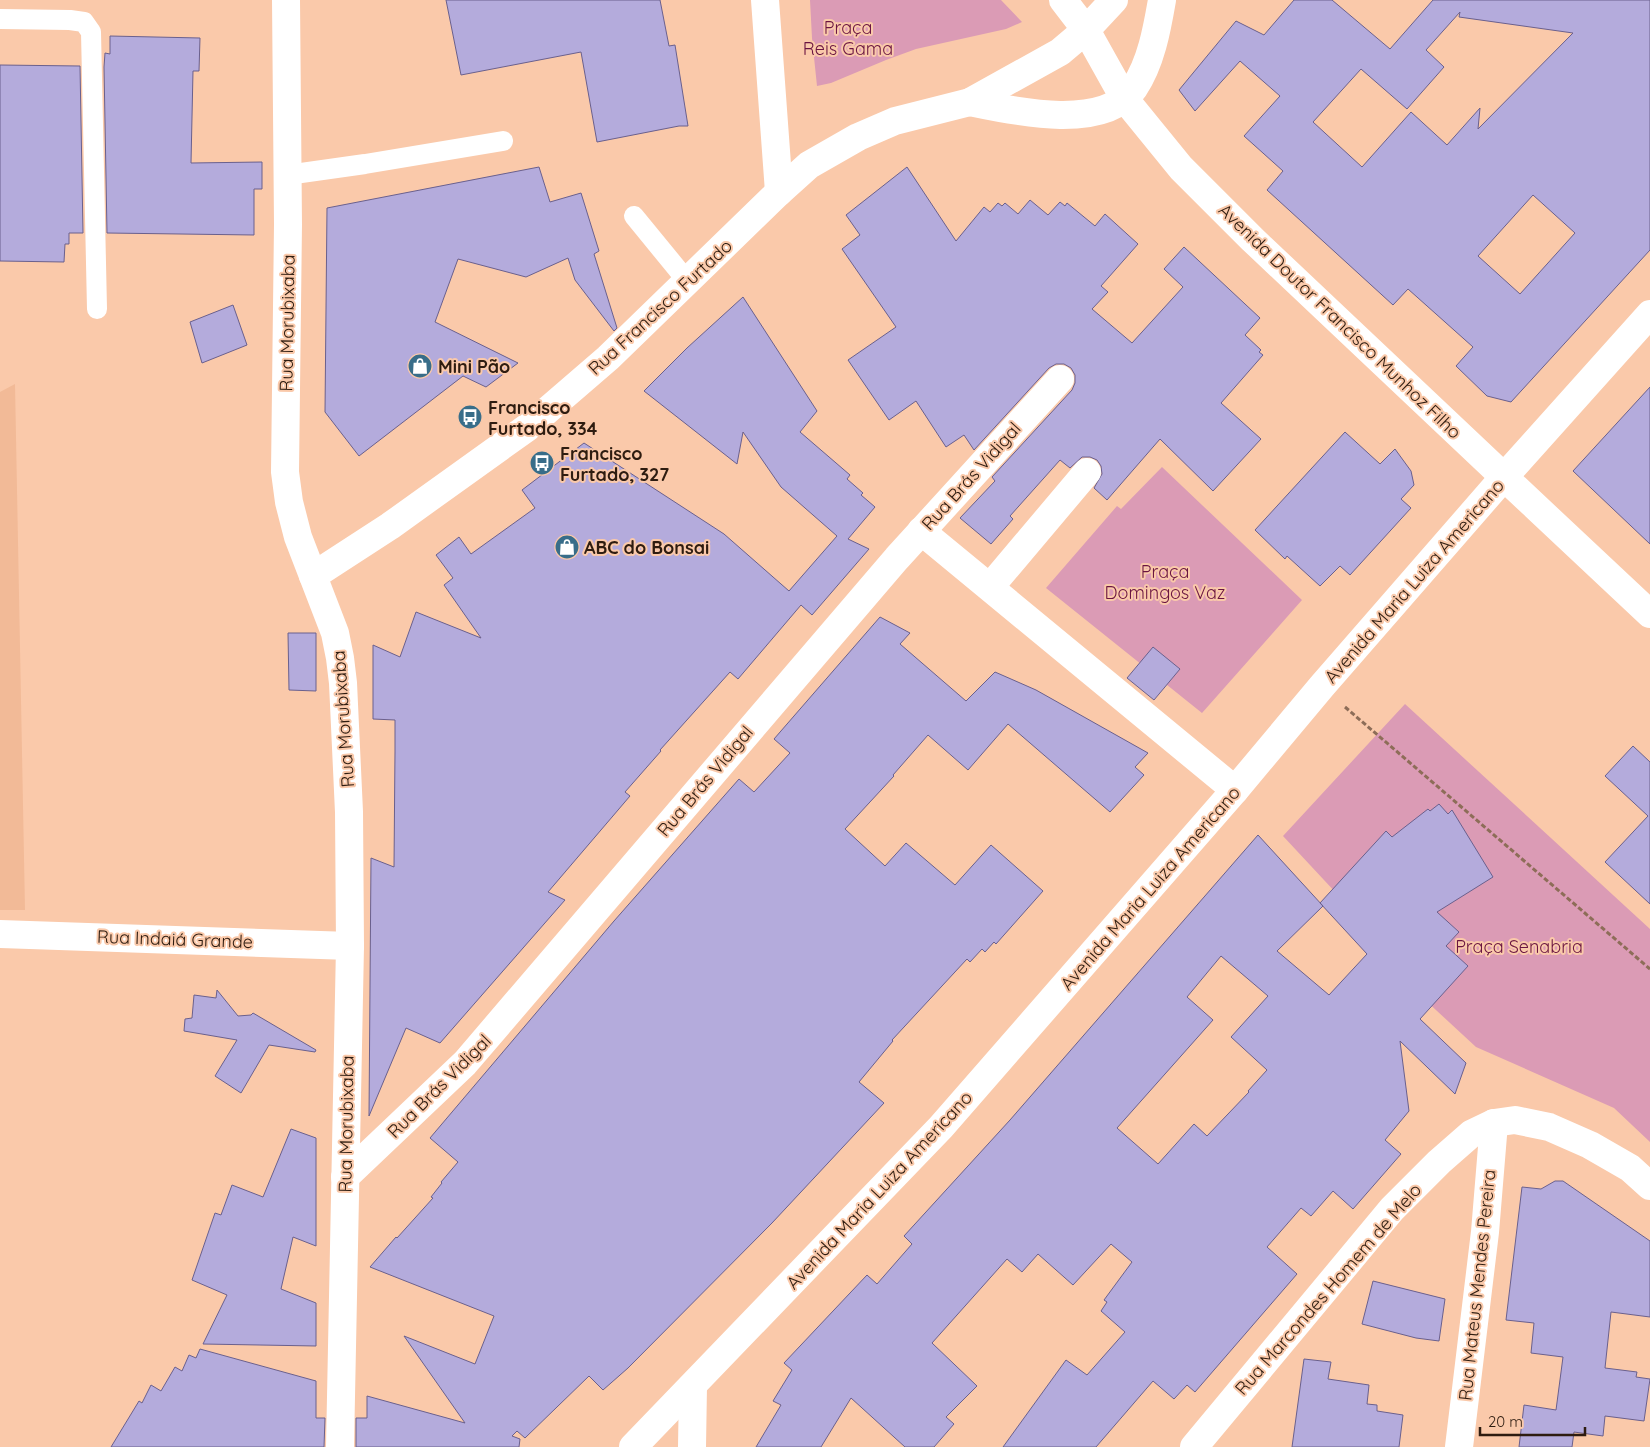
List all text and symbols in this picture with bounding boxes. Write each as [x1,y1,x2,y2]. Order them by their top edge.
park label: Praça Reis Gama [803,16,893,60]
street label: Avenida Doutor Francisco Munhoz Filho [1214,199,1466,443]
street label: Rua Francisco Furtado [583,234,737,380]
street label: Rua Morubixaba [274,254,300,392]
shop icon: Mini Pão [407,353,433,379]
place label: Mini Pão [438,355,510,378]
place label: Francisco Furtado, 334 [488,396,598,440]
bus stop icon: Francisco Furtado, 334 [457,404,483,430]
street label: Rua Brás Vidigal [916,417,1026,535]
place label: Francisco Furtado, 327 [560,442,669,486]
bus stop icon: Francisco Furtado, 327 [529,450,555,476]
street label: Avenida Maria Luiza Americano [1319,474,1509,688]
shop icon: ABC do Bonsai [554,534,580,560]
place label: ABC do Bonsai [584,536,709,559]
park label: Praça Domingos Vaz [1105,560,1226,604]
street label: Rua Morubixaba [327,650,359,788]
street label: Rua Brás Vidigal [652,721,758,841]
street label: Avenida Maria Luiza Americano [1055,781,1245,995]
street label: Rua Indaiá Grande [97,925,253,953]
park label: Praça Senabria [1455,935,1583,958]
street label: Rua Brás Vidigal [382,1029,496,1143]
street label: Rua Morubixaba [333,1055,359,1193]
street label: Avenida Maria Luiza Americano [781,1086,977,1294]
street label: Rua Mateus Mendes Pereira [1453,1168,1501,1402]
street label: Rua Marcondes Homem de Melo [1230,1178,1426,1400]
scale bar [1480,1404,1585,1436]
text: 20 m [1488,1412,1523,1431]

